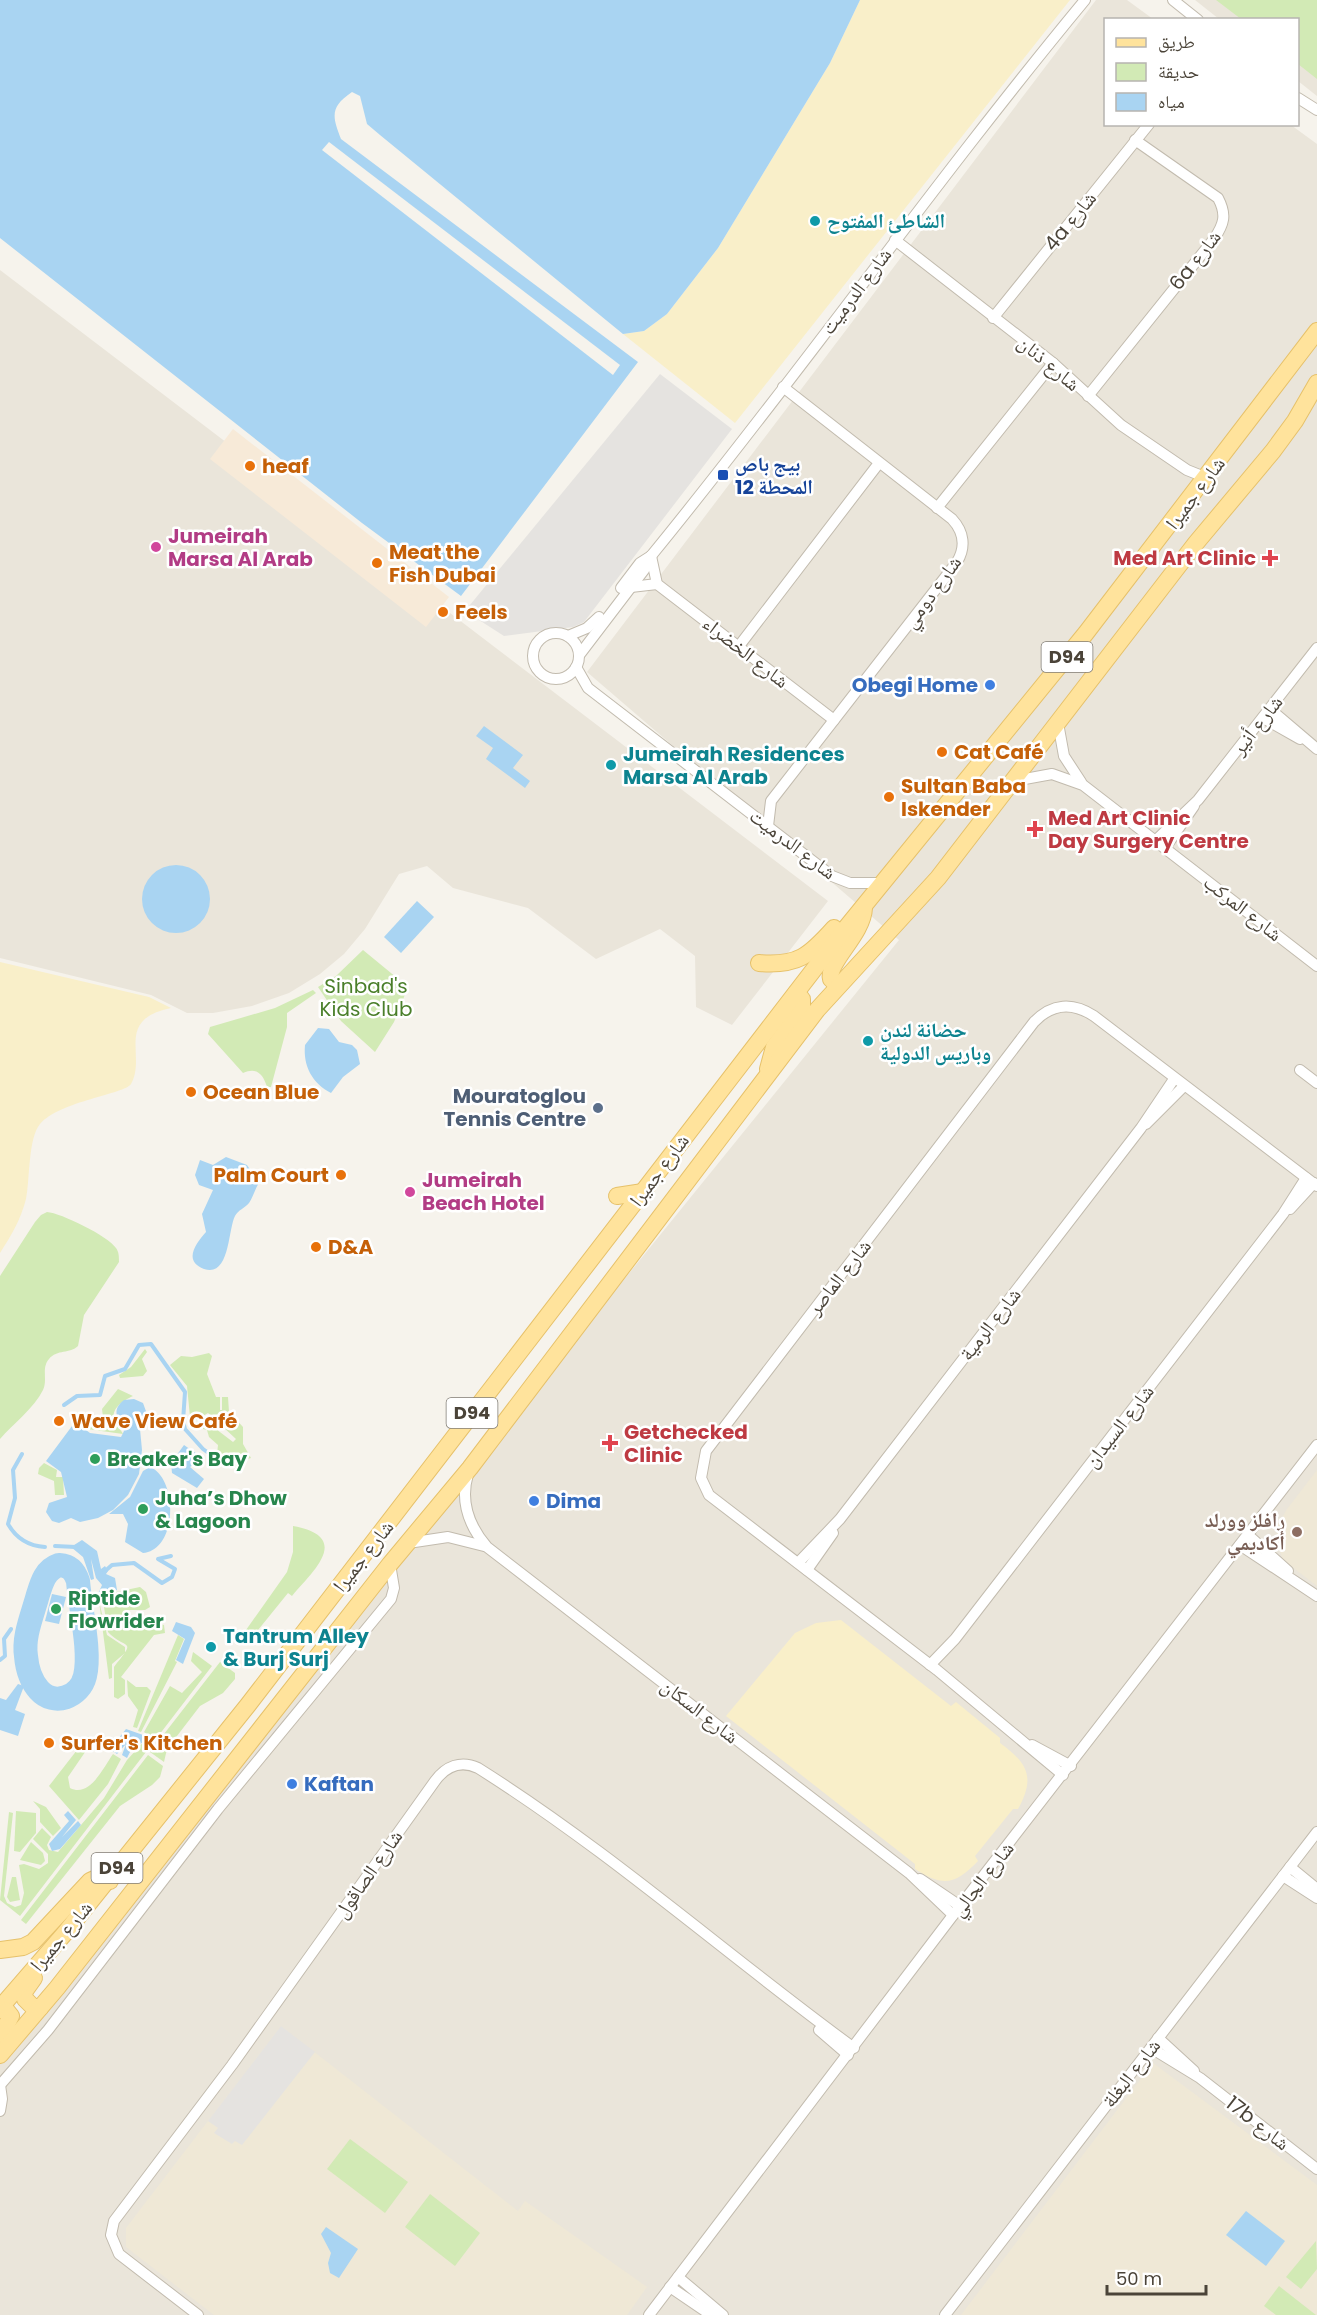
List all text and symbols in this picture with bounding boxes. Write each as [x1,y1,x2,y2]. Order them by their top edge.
legend [1104,18,1299,126]
text: طريق [1158,29,1195,54]
text: حديقة [1158,59,1199,84]
text: مياه [1158,89,1185,114]
street label: 4a شارع [1037,185,1103,257]
place label: الشاطئ المفتوح [827,207,945,235]
marker: الشاطئ المفتوح [808,214,822,228]
street label: 6a شارع [1163,224,1227,296]
street label: شارع الدرميت [814,242,898,340]
street label: شارع ذنان [1012,329,1086,397]
place label: بيج باص المحطة 12 [735,450,813,501]
street label: شارع جميرا [1158,451,1232,535]
place label: heaf [262,452,309,480]
marker: heaf [243,459,257,473]
marker: بيج باص المحطة 12 [716,468,730,482]
place label: Jumeirah Marsa Al Arab [168,522,313,573]
place label: Meat the Fish Dubai [389,538,496,589]
marker: Jumeirah Marsa Al Arab [149,540,163,554]
place label: Med Art Clinic [1113,544,1256,572]
marker: Med Art Clinic [1261,549,1279,567]
street label: شارع دومي [896,550,970,635]
marker: Meat the Fish Dubai [370,556,384,570]
place label: Feels [455,598,508,626]
marker: Feels [436,605,450,619]
street label: شارع الخضراء [697,609,795,695]
road number: D94 [1042,642,1092,672]
place label: Obegi Home [852,671,978,699]
marker: Obegi Home [983,678,997,692]
street label: شارع أنير [1224,689,1289,762]
place label: Cat Café [954,738,1044,766]
place label: Jumeirah Residences Marsa Al Arab [623,740,845,791]
marker: Cat Café [935,745,949,759]
marker: Jumeirah Residences Marsa Al Arab [604,758,618,772]
place label: Sultan Baba Iskender [901,772,1026,823]
marker: Sultan Baba Iskender [882,790,896,804]
street label: شارع الدرميت [744,802,842,886]
place label: Med Art Clinic Day Surgery Centre [1048,804,1249,855]
marker: Med Art Clinic Day Surgery Centre [1026,820,1044,838]
street label: شارع المركب [1198,868,1288,948]
park label: Sinbad's Kids Club [320,972,412,1023]
place label: حضانة لندن وباريس الدولية [880,1016,991,1067]
marker: حضانة لندن وباريس الدولية [861,1034,875,1048]
place label: Ocean Blue [203,1078,319,1106]
place label: Mouratoglou Tennis Centre [444,1082,586,1133]
marker: Ocean Blue [184,1085,198,1099]
marker: Mouratoglou Tennis Centre [591,1101,605,1115]
street label: شارع جميرا [622,1128,696,1212]
place label: Palm Court [213,1161,329,1189]
place label: Jumeirah Beach Hotel [422,1166,545,1217]
marker: Palm Court [334,1168,348,1182]
marker: Jumeirah Beach Hotel [403,1185,417,1199]
place label: D&A [328,1233,374,1261]
street label: شارع الماصر [800,1233,878,1322]
marker: D&A [309,1240,323,1254]
street label: شارع الرمية [953,1282,1027,1366]
street label: شارع السيدان [1078,1378,1160,1474]
road number: D94 [446,1398,498,1428]
place label: Wave View Café [71,1407,237,1435]
marker: Wave View Café [52,1414,66,1428]
place label: Getchecked Clinic [624,1418,748,1469]
marker: Getchecked Clinic [601,1434,619,1452]
place label: Breaker's Bay [107,1445,247,1473]
marker: Breaker's Bay [88,1452,102,1466]
place label: Juha’s Dhow & Lagoon [155,1484,288,1535]
place label: Dima [546,1487,601,1515]
marker: Dima [527,1494,541,1508]
marker: Juha’s Dhow & Lagoon [136,1502,150,1516]
place label: رافلز وورلد أكاديمي [1205,1506,1285,1559]
street label: شارع جميرا [326,1514,400,1598]
marker: رافلز وورلد أكاديمي [1290,1525,1304,1539]
place label: Riptide Flowrider [68,1584,164,1635]
marker: Riptide Flowrider [49,1602,63,1616]
place label: Tantrum Alley & Burj Surj [223,1622,369,1673]
marker: Tantrum Alley & Burj Surj [204,1640,218,1654]
street label: شارع السكان [655,1672,745,1750]
place label: Surfer's Kitchen [61,1729,223,1757]
marker: Surfer's Kitchen [42,1736,56,1750]
place label: Kaftan [304,1770,374,1798]
marker: Kaftan [285,1777,299,1791]
street label: شارع الصاقول [327,1824,409,1924]
street label: شارع الجالي [944,1835,1022,1924]
road number: D94 [92,1853,142,1883]
street label: شارع جميرا [23,1895,99,1977]
street label: شارع البغلة [1095,2033,1167,2113]
street label: 17b شارع [1220,2089,1296,2157]
scale bar [1107,2258,1206,2296]
text: 50 m [1116,2266,1162,2291]

